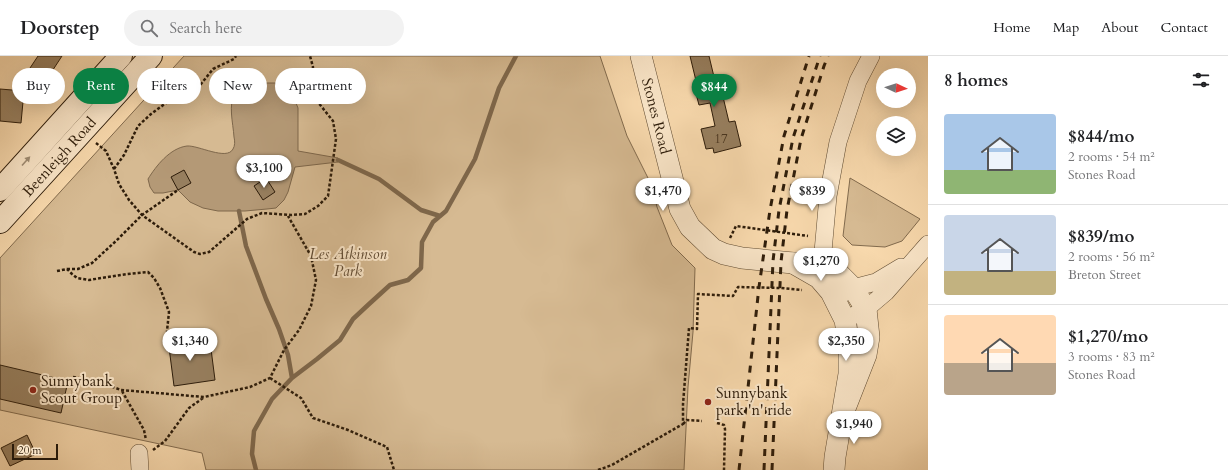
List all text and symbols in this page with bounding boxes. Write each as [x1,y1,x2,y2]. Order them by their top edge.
search box [124,10,404,46]
text: Doorstep [20,15,100,41]
icon: search [138,17,160,39]
text: Search here [170,18,242,38]
text: Home [993,18,1031,37]
text: Map [1053,18,1079,37]
text: About [1101,18,1138,37]
text: Contact [1160,18,1208,37]
chip: Buy [12,68,65,104]
chip: Rent [73,68,129,104]
chip: Filters [137,68,201,104]
chip: New [209,68,267,104]
chip: Apartment [275,68,366,104]
north arrow [876,68,916,108]
map controls [876,68,916,156]
text: 8 homes [944,69,1008,92]
icon: filters [1190,69,1212,91]
pin: $844 [690,74,738,108]
street label: Stones Road [637,76,676,156]
text: $844 [701,78,727,96]
street label: Beenleigh Road [18,113,101,201]
button: layers [876,116,916,156]
text: $844/mo [1068,125,1134,148]
house number: 17 [714,130,728,148]
icon: home [976,130,1024,178]
text: 2 rooms · 54 m² [1068,148,1155,166]
pin: $3,100 [231,155,297,189]
one-way arrow [21,156,31,166]
text: $3,100 [245,159,283,177]
text: Stones Road [1068,166,1135,184]
pin: $1,470 [630,178,696,212]
pin: $839 [788,178,836,212]
text: $1,470 [644,182,682,200]
text: $839 [799,182,825,200]
text: $839/mo [1068,225,1134,248]
icon: home [976,231,1024,279]
park label: Les Atkinson Park [309,244,388,281]
pin: $1,270 [788,248,854,282]
text: 2 rooms · 56 m² [1068,248,1155,266]
text: $1,270 [802,252,840,270]
text: Breton Street [1068,266,1141,284]
text: $1,270/mo [1068,325,1148,348]
pin: $1,340 [157,328,223,362]
pin: $2,350 [813,328,879,362]
icon: home [976,331,1024,379]
text: $1,340 [171,332,209,350]
text: $2,350 [827,332,865,350]
text: 3 rooms · 83 m² [1068,348,1155,366]
text: Stones Road [1068,366,1135,384]
place label: Sunnybank Scout Group [41,371,122,408]
place label: Sunnybank park 'n' ride [716,383,792,420]
marker: Sunnybank Scout Group [28,385,38,395]
marker: Sunnybank park 'n' ride [703,397,713,407]
pin: $1,940 [821,411,887,445]
text: $1,940 [835,415,873,433]
scale bar [12,442,58,461]
text: 20 m [18,443,42,458]

